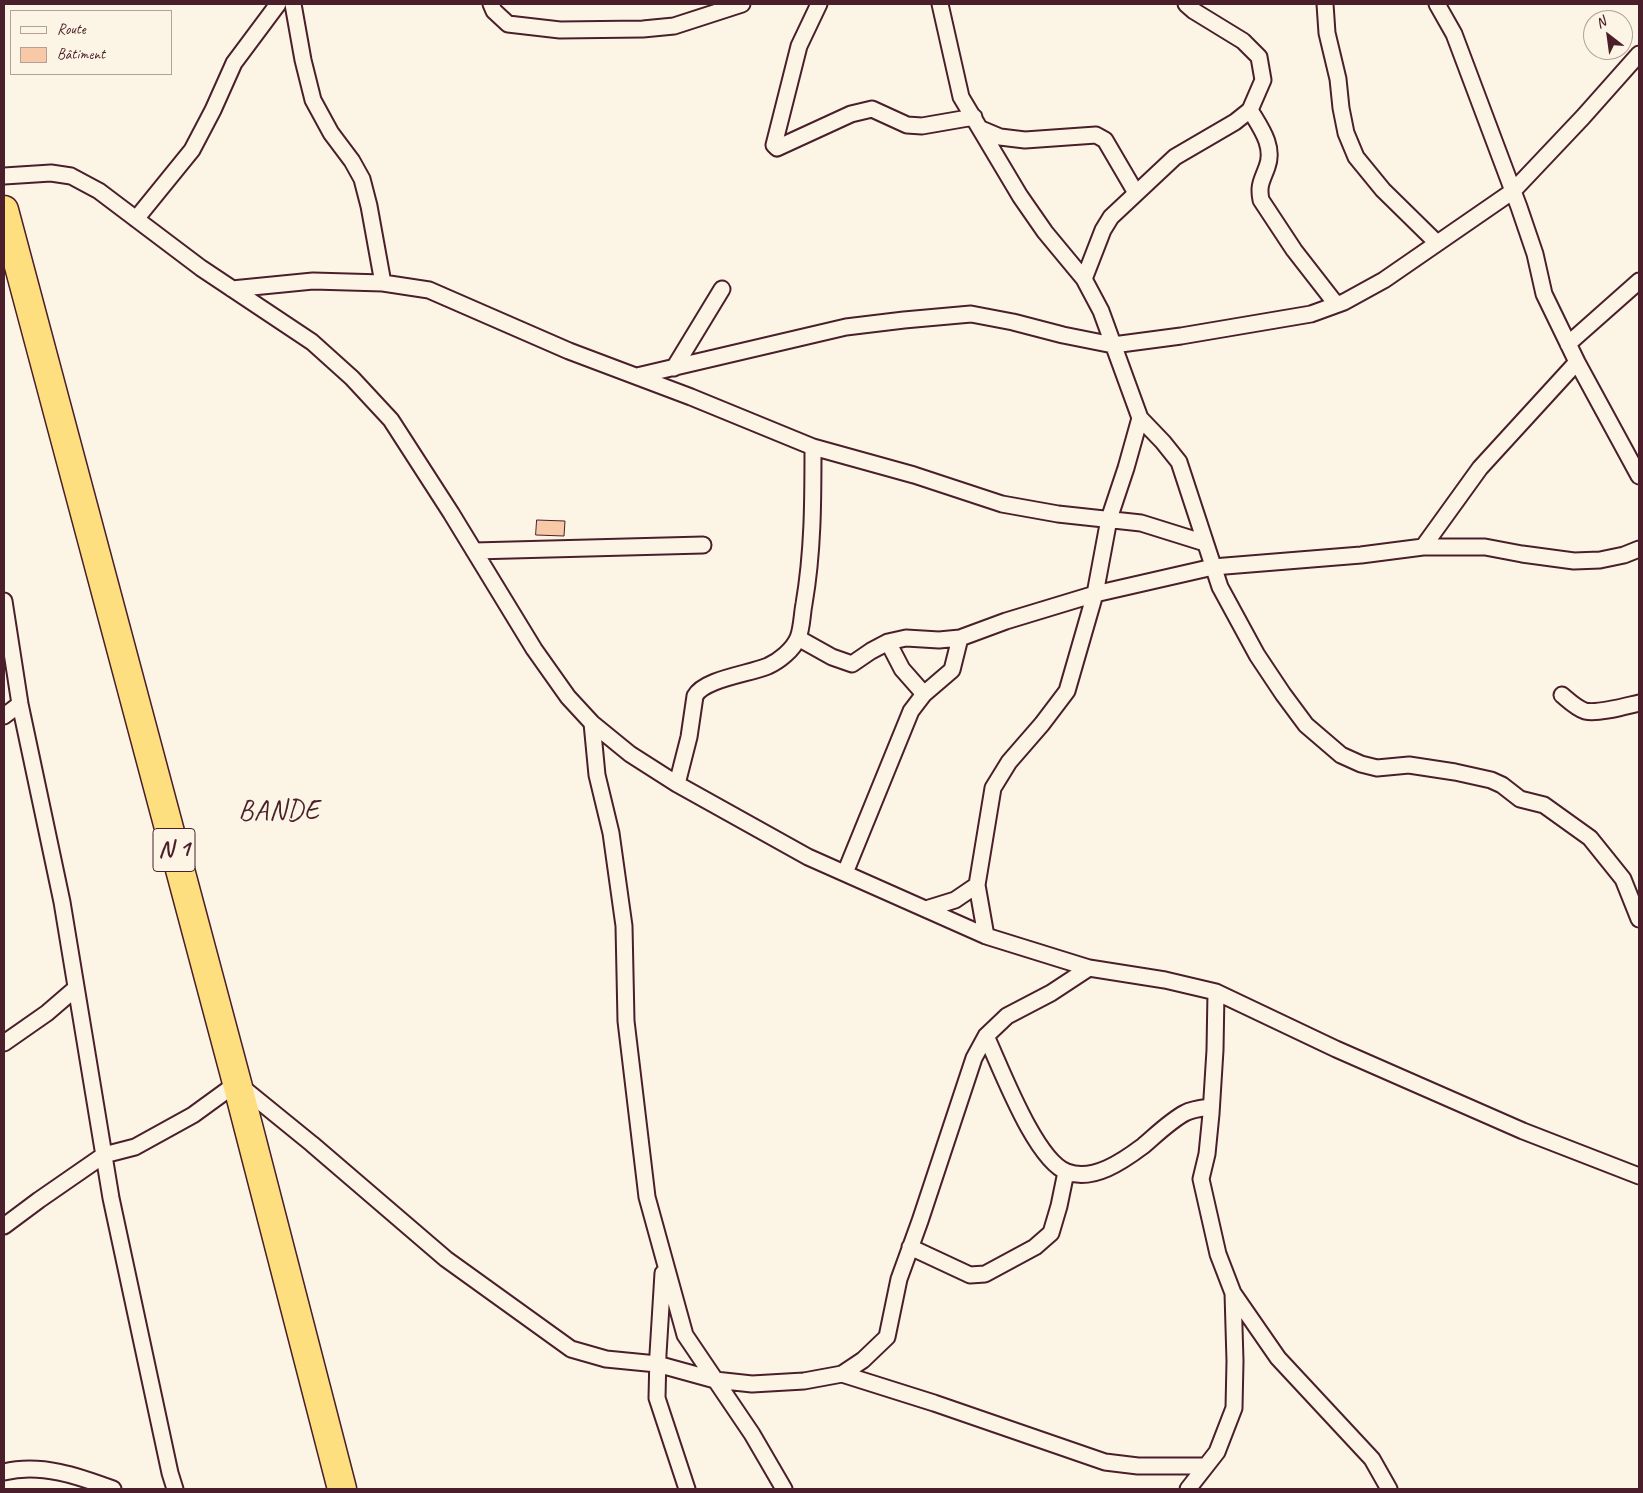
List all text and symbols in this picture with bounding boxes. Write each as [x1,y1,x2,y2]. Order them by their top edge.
legend [10,10,172,75]
north arrow [1583,10,1633,60]
text: N [1593,13,1609,32]
text: Route [57,20,86,39]
text: Bâtiment [57,45,105,64]
district label: BANDE [238,795,320,829]
road number: N 1 [153,828,195,872]

